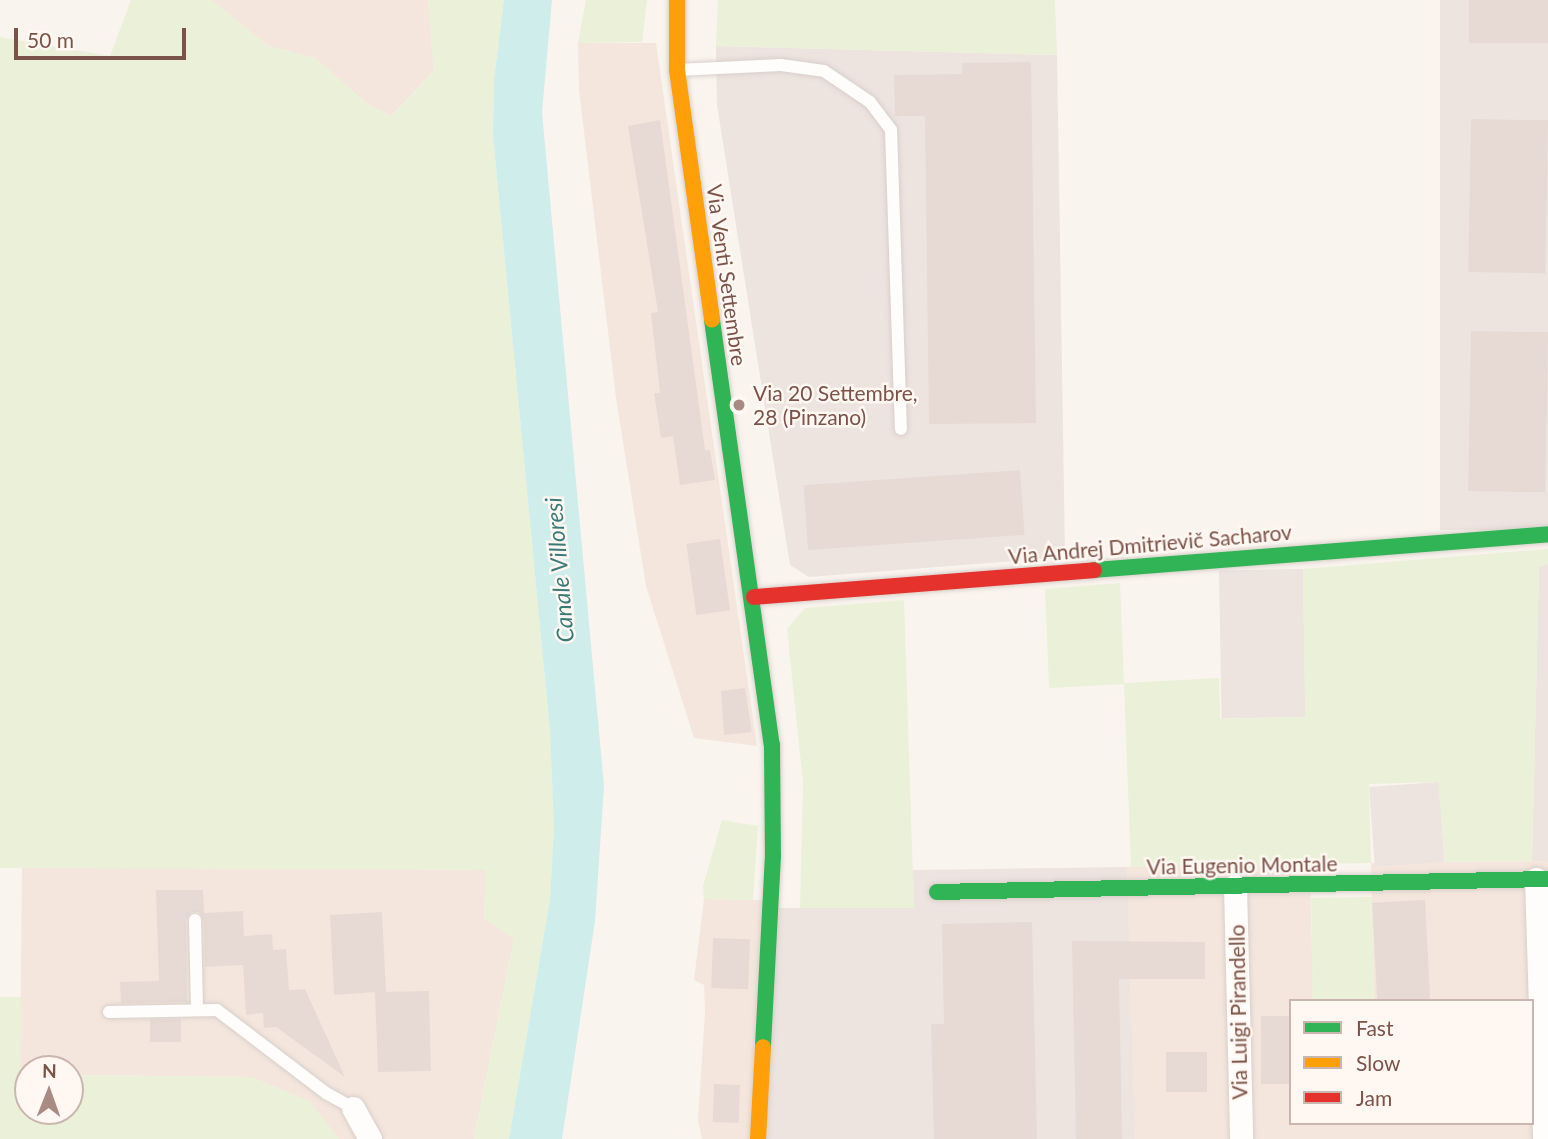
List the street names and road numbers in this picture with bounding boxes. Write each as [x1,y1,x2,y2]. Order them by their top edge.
street label: Via Venti Settembre [702,182,752,368]
street label: Via Andrej Dmitrievič Sacharov [1007,519,1293,569]
street label: Via Eugenio Montale [1146,851,1338,879]
street label: Via Luigi Pirandello [1224,924,1252,1100]

